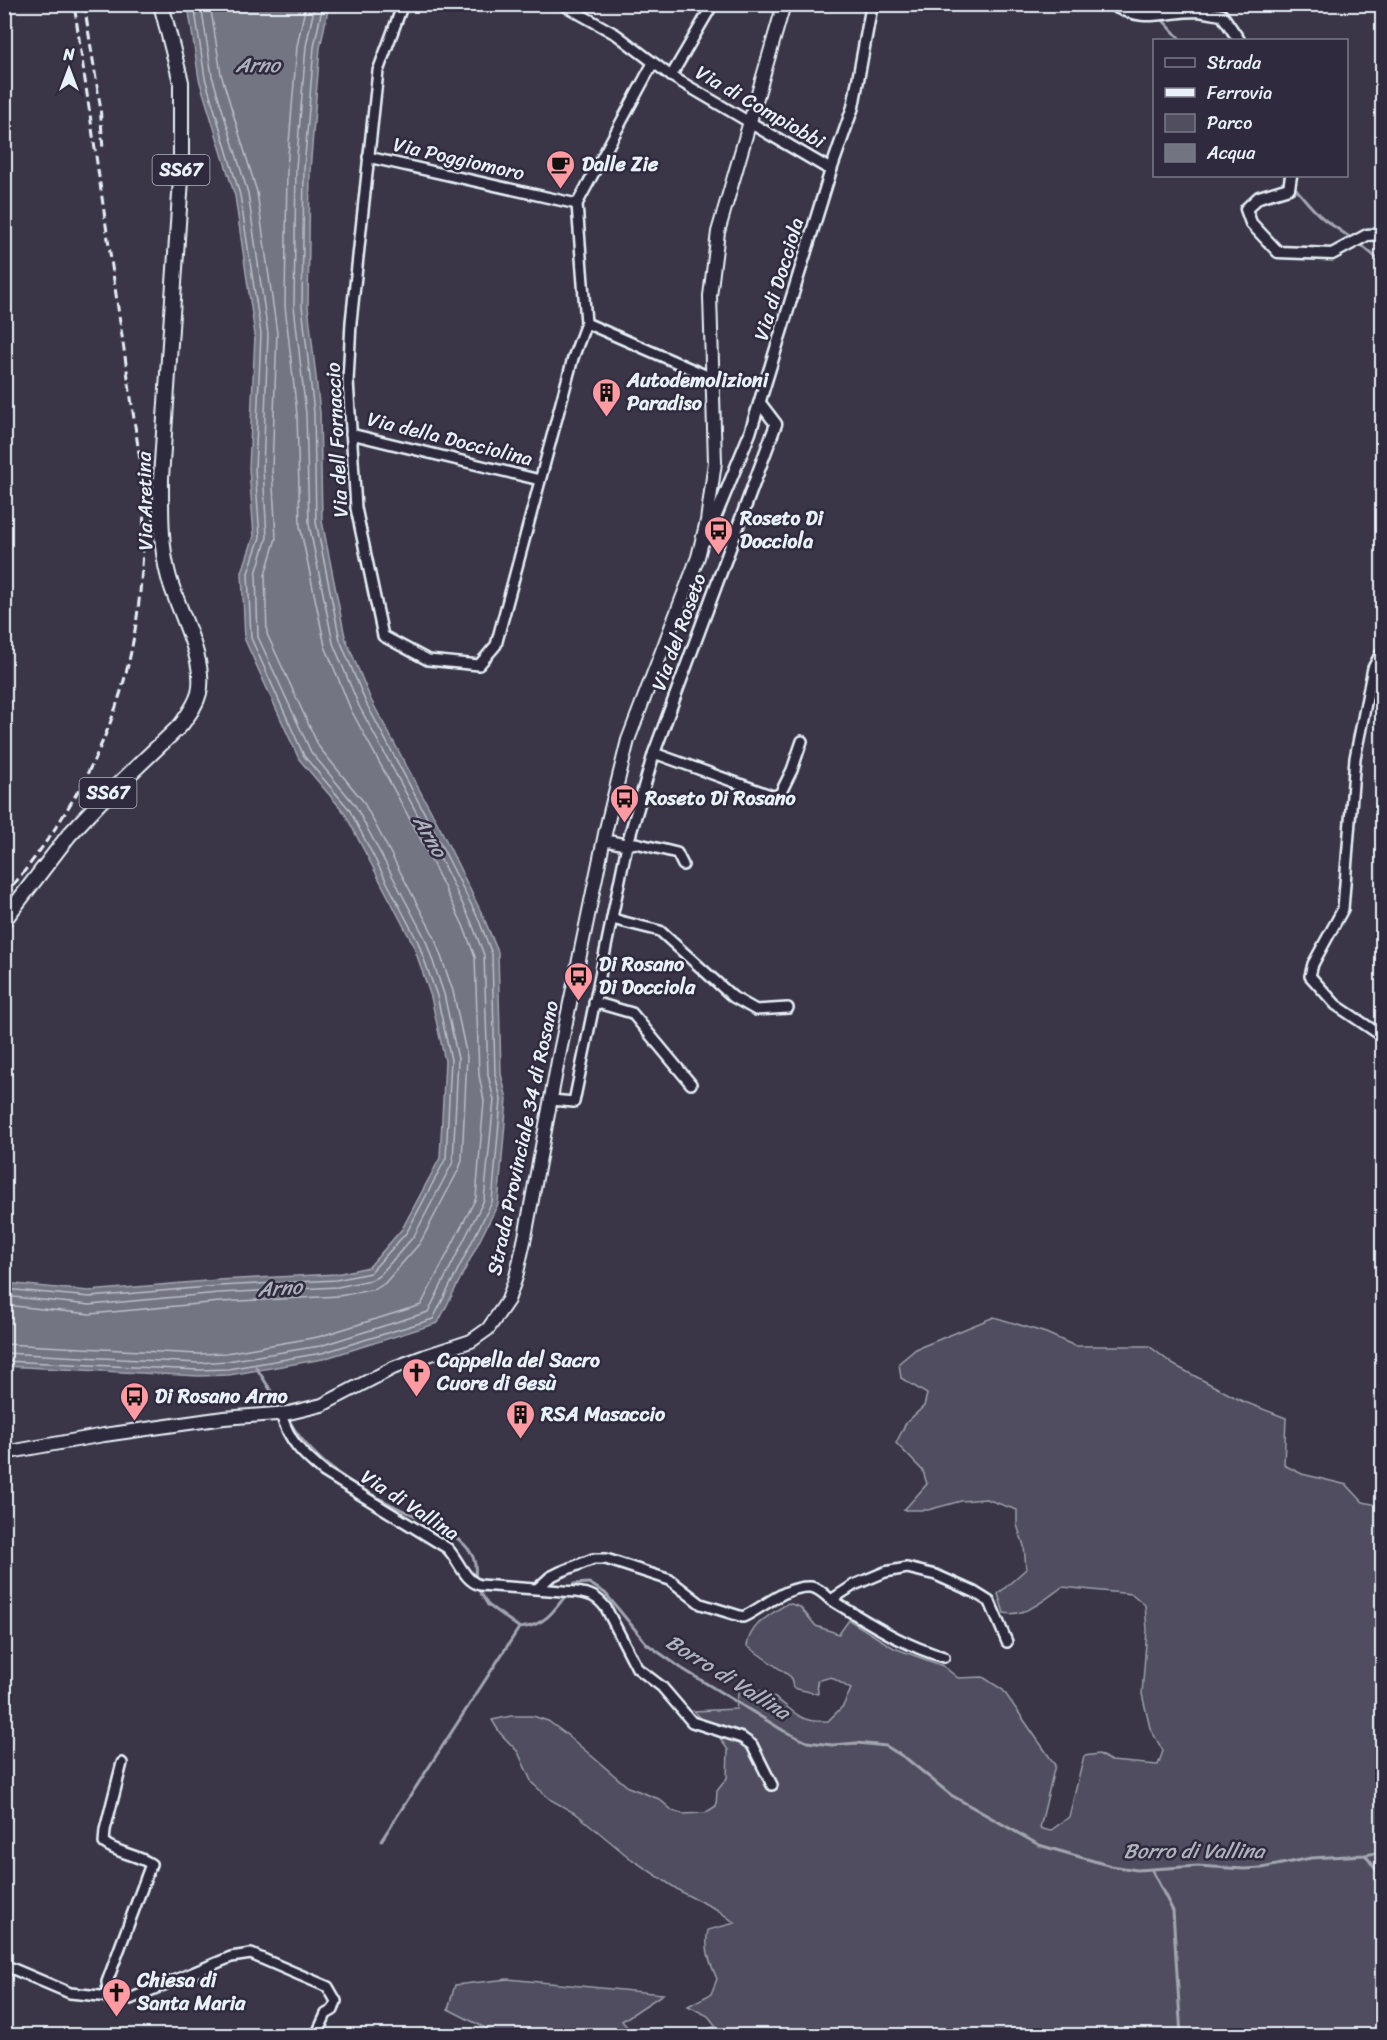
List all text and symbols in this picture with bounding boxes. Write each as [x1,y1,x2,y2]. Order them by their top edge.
north arrow [39,39,99,99]
legend [1153,39,1348,177]
text: N [62,40,75,69]
water label: Arno [235,46,283,84]
text: Strada [1207,47,1262,79]
street label: Via di Compiobbi [688,56,833,159]
text: Ferrovia [1207,77,1272,109]
text: Parco [1207,107,1252,139]
street label: Via Poggiomoro [390,127,528,191]
text: Acqua [1206,137,1256,169]
place label: Dalle Zie [582,147,659,182]
cafe icon: Dalle Zie [545,148,577,190]
road number: SS67 [152,155,210,185]
street label: Via di Docciola [744,213,814,345]
street label: Via dell Fornaccio [315,362,359,518]
place label: Autodemolizioni Paradiso [626,363,770,421]
building icon: Autodemolizioni Paradiso [590,376,622,418]
street label: Via della Docciolina [364,402,536,476]
street label: Via Aretina [127,450,163,551]
place label: Roseto Di Docciola [739,501,825,559]
bus stop icon: Roseto Di Docciola [703,514,735,556]
street label: Via del Roseto [641,568,717,696]
road number: SS67 [80,778,136,808]
place label: Roseto Di Rosano [644,781,797,816]
bus stop icon: Roseto Di Rosano [608,782,640,824]
water label: Arno [402,806,459,867]
place label: Di Rosano Di Docciola [599,947,696,1005]
bus stop icon: Di Rosano Di Docciola [562,960,594,1002]
street label: Strada Provinciale 34 di Rosano [477,997,569,1279]
water label: Arno [256,1267,306,1309]
place label: Cappella del Sacro Cuore di Gesù [436,1343,600,1401]
church icon: Cappella del Sacro Cuore di Gesù [400,1356,432,1398]
place label: Di Rosano Arno [155,1379,288,1414]
bus stop icon: Di Rosano Arno [118,1380,150,1422]
place label: RSA Masaccio [540,1397,666,1432]
building icon: RSA Masaccio [504,1398,536,1440]
street label: Via di Vallina [353,1460,467,1550]
water label: Borro di Vallina [658,1624,800,1732]
water label: Borro di Vallina [1124,1832,1267,1870]
place label: Chiesa di Santa Maria [136,1963,246,2021]
church icon: Chiesa di Santa Maria [100,1976,132,2018]

